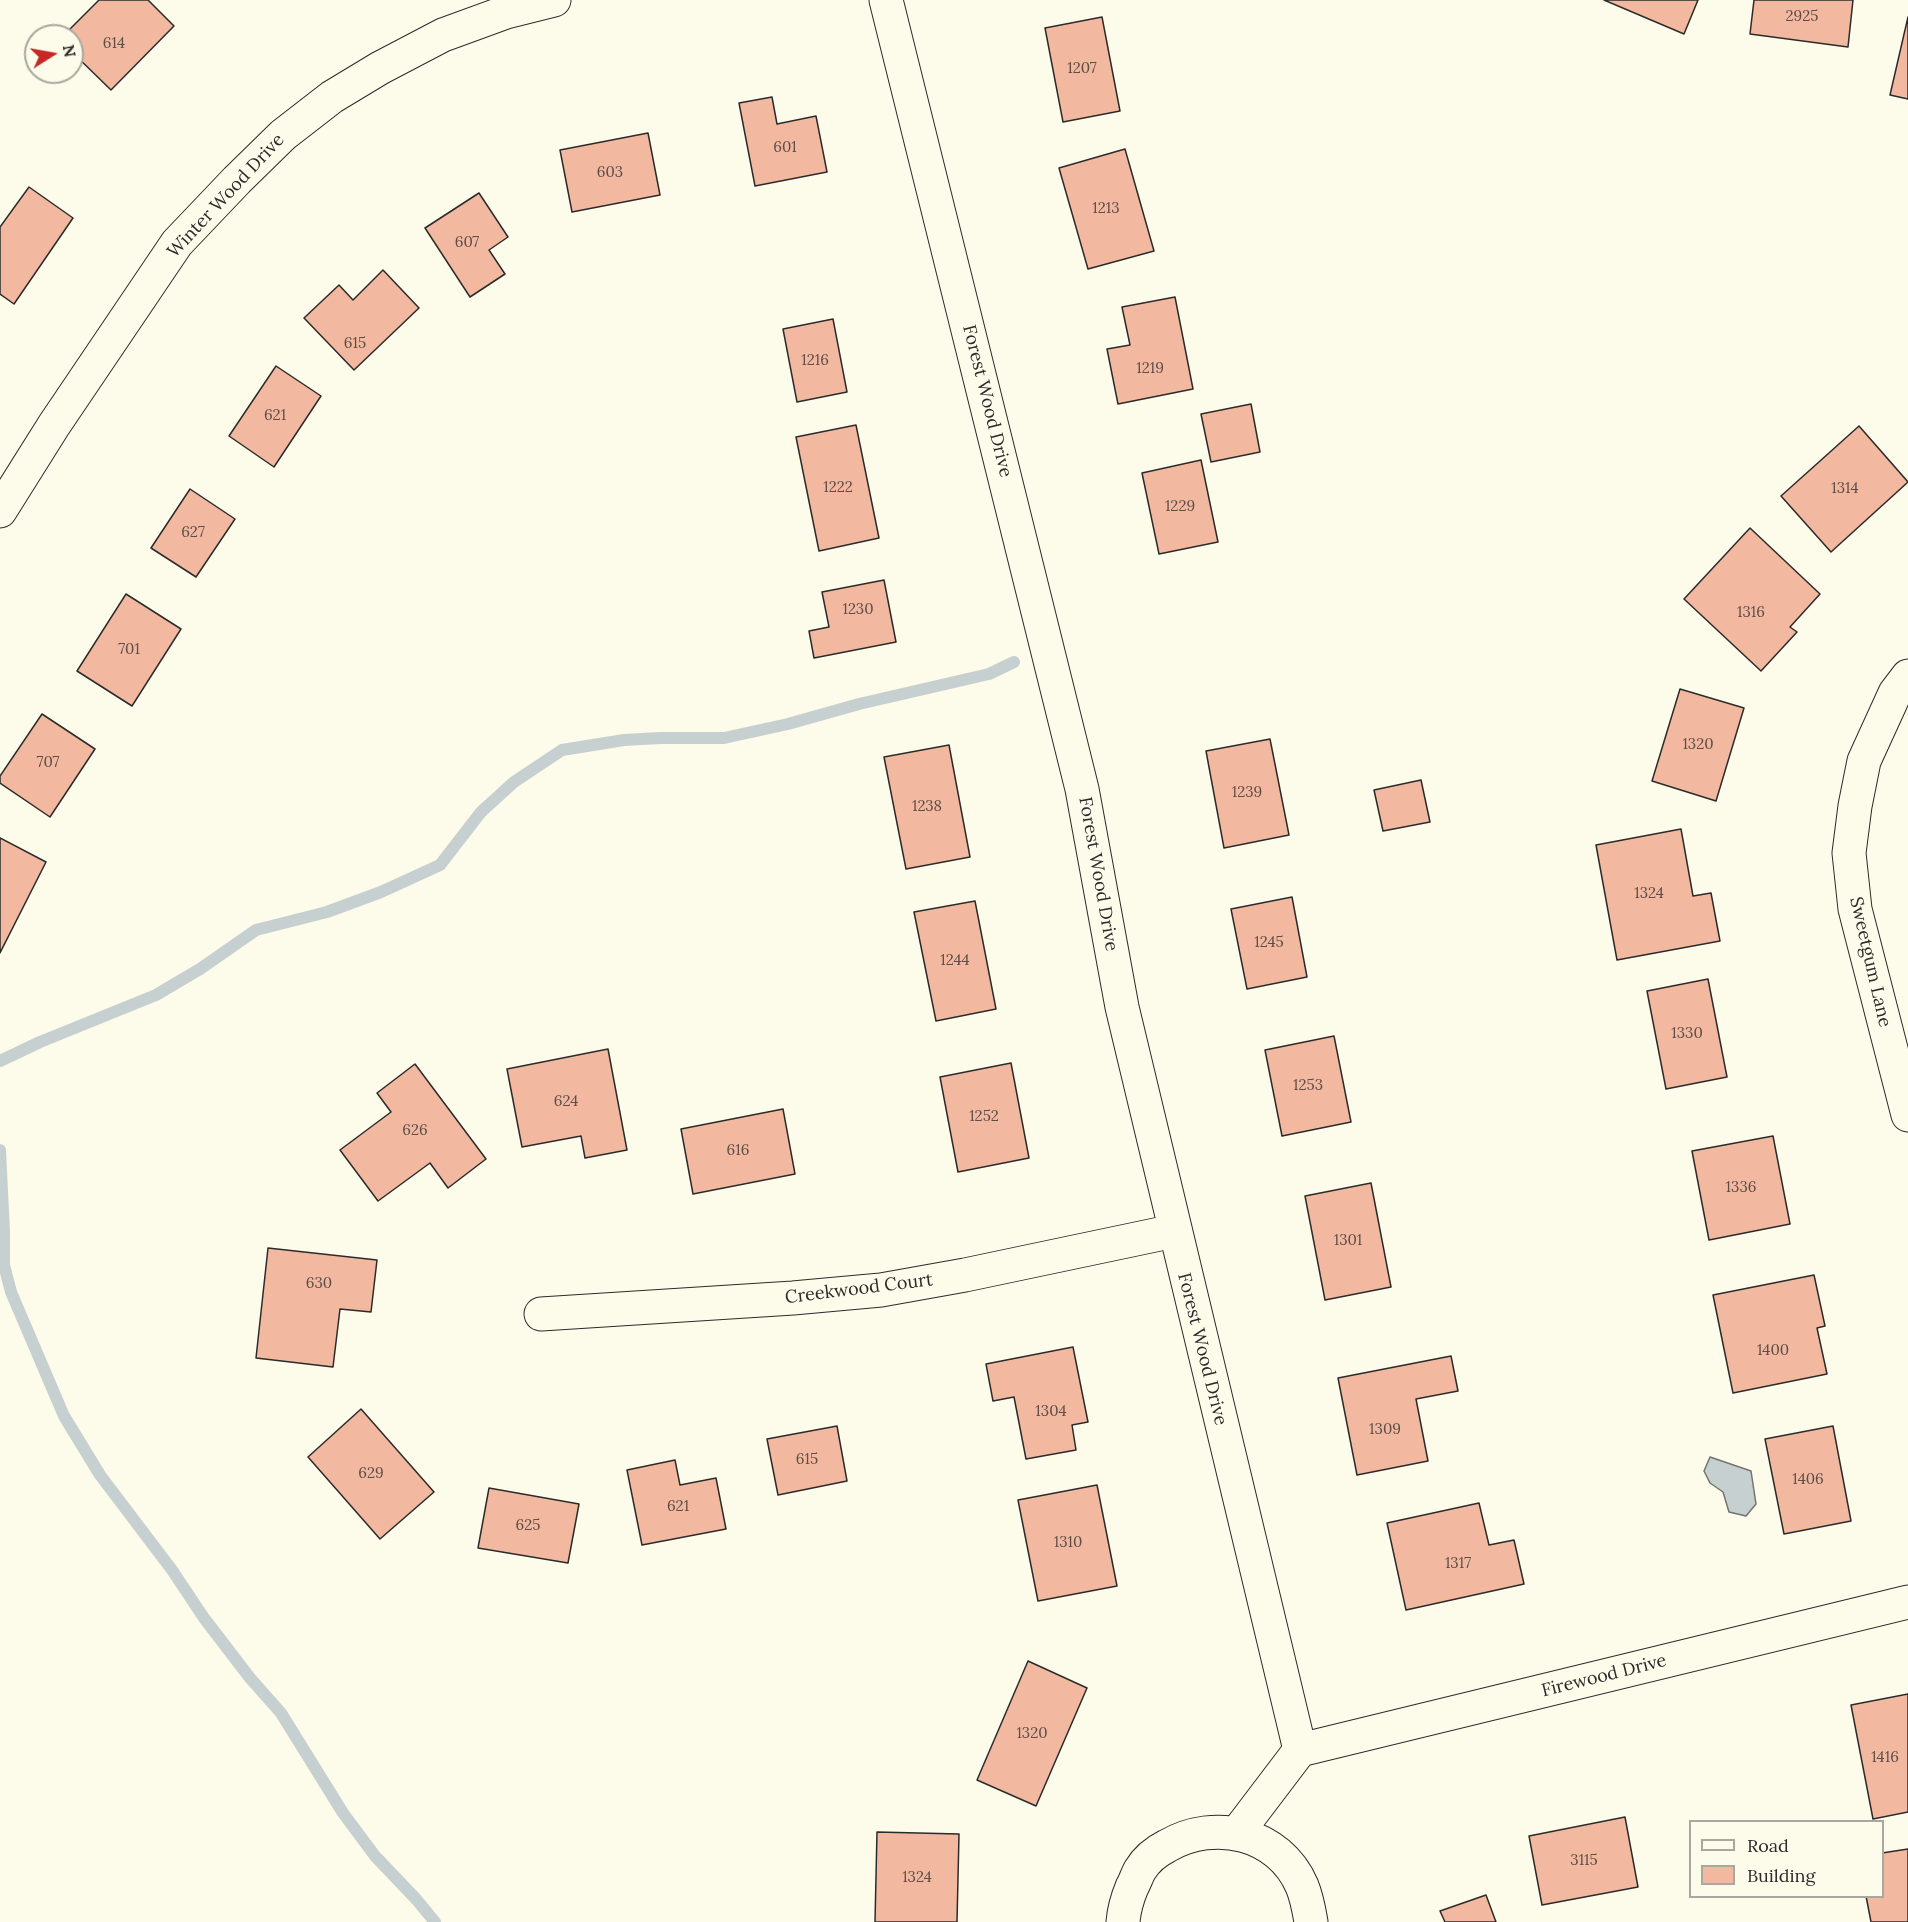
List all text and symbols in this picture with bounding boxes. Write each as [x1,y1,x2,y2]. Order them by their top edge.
house number: 2925 [1786,8,1818,26]
north arrow [24,24,84,84]
house number: 614 [103,35,125,53]
text: N [59,43,81,59]
house number: 1207 [1067,60,1097,78]
street label: Winter Wood Drive [163,130,289,262]
house number: 601 [773,139,797,157]
house number: 603 [597,164,623,182]
house number: 1213 [1092,200,1120,218]
house number: 607 [455,234,479,252]
street label: Forest Wood Drive [958,323,1016,479]
house number: 615 [344,335,366,353]
house number: 1216 [801,352,829,370]
house number: 1219 [1136,360,1164,378]
house number: 621 [264,407,286,425]
house number: 1222 [823,479,853,497]
house number: 1314 [1831,480,1859,498]
house number: 1229 [1165,498,1195,516]
house number: 627 [181,524,205,542]
house number: 1230 [843,601,873,619]
house number: 1316 [1737,604,1765,622]
house number: 701 [118,641,140,659]
house number: 1320 [1682,736,1714,754]
house number: 707 [37,754,59,772]
house number: 1239 [1232,784,1262,802]
street label: Forest Wood Drive [1074,795,1122,953]
house number: 1238 [912,798,942,816]
house number: 1324 [1634,885,1664,903]
street label: Sweetgum Lane [1845,895,1895,1029]
house number: 1245 [1254,934,1284,952]
house number: 1244 [940,952,970,970]
house number: 1330 [1671,1025,1703,1043]
house number: 1253 [1293,1077,1323,1095]
house number: 624 [554,1093,578,1111]
house number: 1252 [969,1108,999,1126]
house number: 626 [402,1122,428,1140]
house number: 616 [727,1142,749,1160]
house number: 1336 [1726,1179,1756,1197]
house number: 1301 [1334,1232,1362,1250]
street label: Creekwood Court [784,1269,934,1309]
street label: Forest Wood Drive [1173,1271,1231,1427]
house number: 630 [306,1275,332,1293]
house number: 1400 [1757,1342,1789,1360]
house number: 1304 [1035,1403,1067,1421]
house number: 1309 [1369,1421,1401,1439]
house number: 615 [796,1451,818,1469]
house number: 629 [358,1465,384,1483]
house number: 1406 [1792,1471,1824,1489]
house number: 621 [667,1498,689,1516]
house number: 625 [516,1517,540,1535]
house number: 1310 [1054,1534,1082,1552]
house number: 1317 [1445,1555,1471,1573]
street label: Firewood Drive [1539,1650,1669,1702]
house number: 1320 [1016,1725,1048,1743]
house number: 1416 [1871,1749,1899,1767]
legend [1689,1820,1884,1898]
text: Road [1747,1834,1789,1857]
house number: 3115 [1570,1852,1598,1870]
text: Building [1747,1864,1815,1887]
house number: 1324 [902,1869,932,1887]

